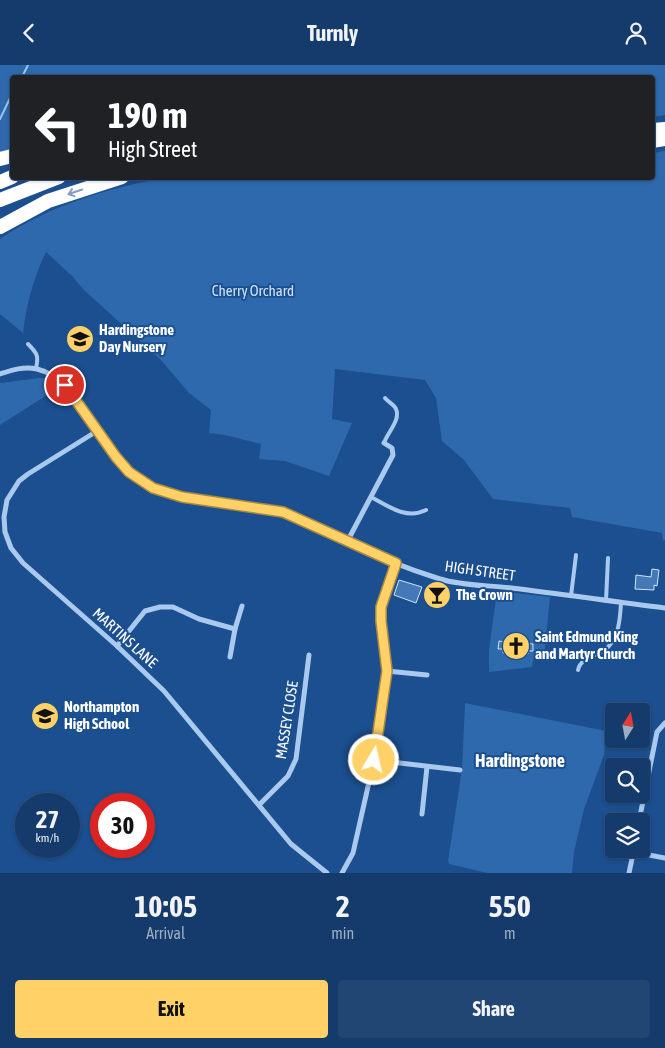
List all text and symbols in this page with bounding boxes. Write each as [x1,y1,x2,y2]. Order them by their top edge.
icon: back [15,19,43,47]
icon: person [622,19,650,47]
text: Turnly [307,20,358,46]
icon: left [25,95,90,160]
text: 190 m [108,95,187,135]
text: High Street [108,136,197,162]
one-way arrow [68,187,84,197]
park label: Cherry Orchard [212,282,294,299]
place label: Hardingstone Day Nursery [99,321,174,355]
school or university icon: Hardingstone Day Nursery [65,324,95,354]
pin [44,364,86,406]
icon: arrive [51,371,79,399]
street label: HIGH STREET [444,557,517,584]
bar icon: The Crown [422,580,452,610]
place label: The Crown [456,586,513,603]
street label: MARTINS LANE [90,604,162,671]
place label: Saint Edmund King and Martyr Church [535,628,638,662]
church icon: Saint Edmund King and Martyr Church [501,631,531,661]
street label: MASSEY CLOSE [272,679,301,760]
place label: Northampton High School [64,698,139,732]
school or university icon: Northampton High School [30,701,60,731]
north arrow [605,703,650,747]
map controls [605,703,650,858]
position arrow [347,733,399,785]
district label: Hardingstone [475,750,565,771]
button: search [605,758,650,803]
speed limit sign: 30 [90,793,155,858]
text: 27 [36,805,59,833]
button: layers [605,813,650,858]
text: km/h [36,831,59,845]
text: 10:05 [134,889,197,923]
text: 2 [336,889,350,923]
text: 550 [488,889,531,923]
text: Arrival [146,924,185,942]
text: min [331,924,354,942]
text: m [504,924,515,942]
button: Exit [15,980,328,1038]
button: Share [338,980,650,1038]

